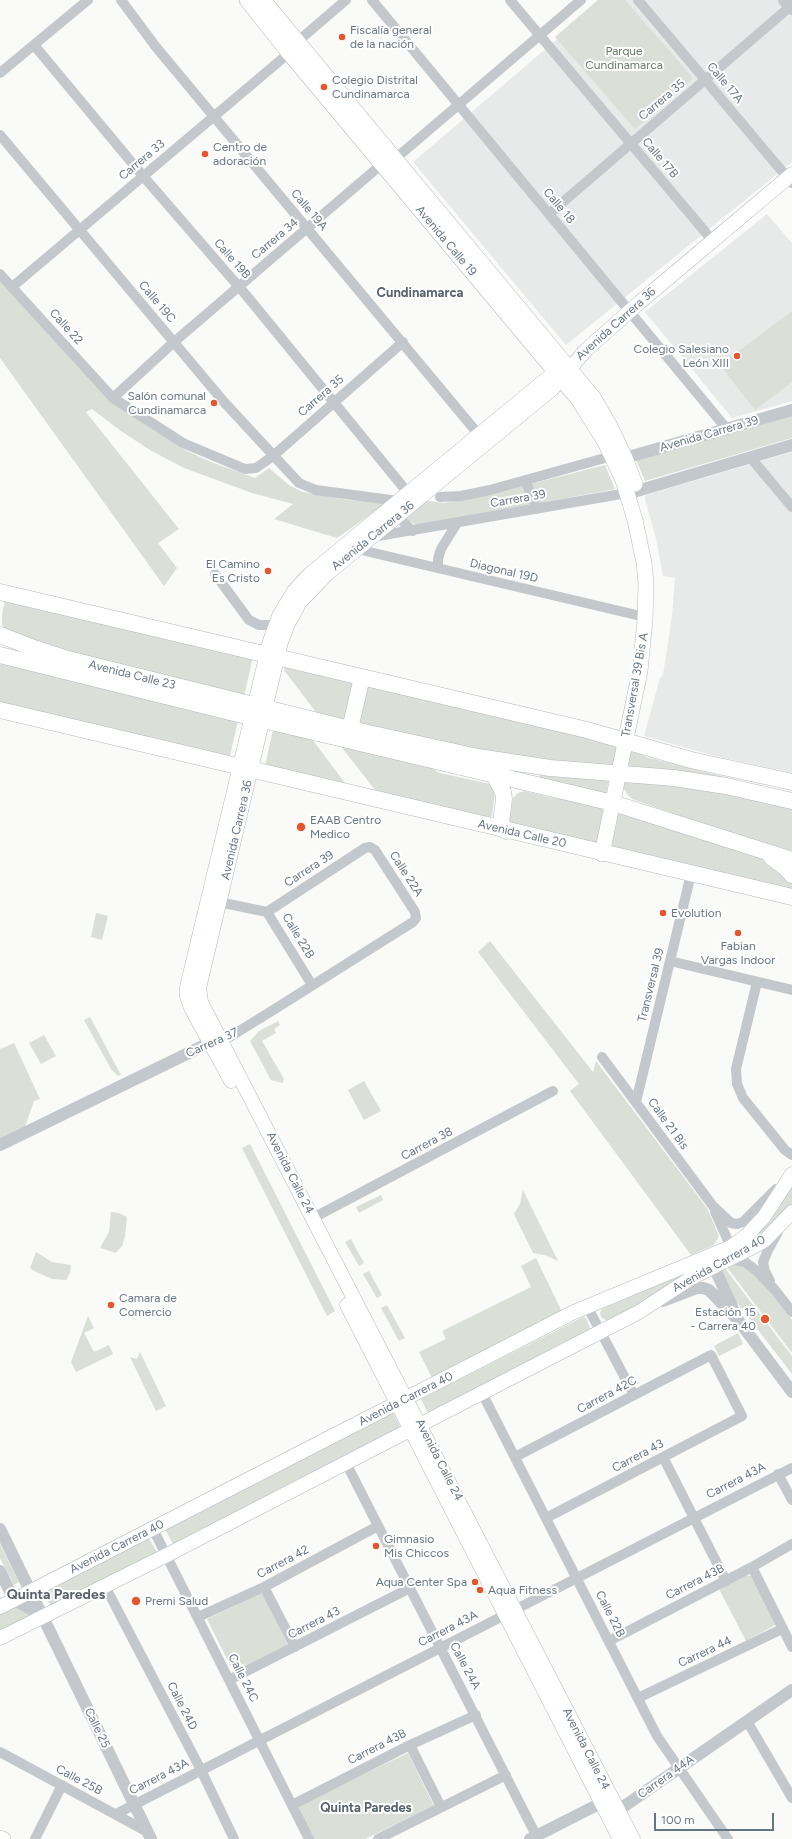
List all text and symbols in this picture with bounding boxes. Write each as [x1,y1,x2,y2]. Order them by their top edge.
place label: Fiscalía general de la nación [350,23,432,51]
marker: Fiscalía general de la nación [337,32,347,42]
park label: Parque Cundinamarca [585,44,663,72]
street label: Calle 17A [704,60,746,106]
place label: Colegio Distrital Cundinamarca [332,73,418,101]
street label: Carrera 35 [636,76,688,124]
marker: Colegio Distrital Cundinamarca [319,82,329,92]
street label: Calle 17B [639,135,681,181]
street label: Carrera 33 [116,137,168,183]
place label: Centro de adoración [213,140,267,168]
marker: Centro de adoración [200,149,210,159]
street label: Calle 18 [540,185,578,227]
street label: Calle 19A [288,186,330,234]
street label: Avenida Calle 19 [412,203,480,279]
street label: Carrera 34 [249,215,301,263]
street label: Calle 19B [211,236,253,282]
street label: Calle 19C [135,278,179,326]
street label: Avenida Carrera 36 [573,284,659,364]
district label: Cundinamarca [377,285,463,301]
street label: Calle 22 [46,306,86,348]
place label: Colegio Salesiano León XIII [634,342,729,370]
marker: Colegio Salesiano León XIII [732,351,742,361]
street label: Carrera 35 [295,372,347,420]
place label: Salón comunal Cundinamarca [127,389,206,417]
marker: Salón comunal Cundinamarca [209,398,219,408]
street label: Avenida Carrera 39 [658,413,760,455]
street label: Carrera 39 [489,487,547,511]
street label: Avenida Carrera 36 [329,498,417,574]
street label: Diagonal 19D [468,556,540,586]
place label: El Camino Es Cristo [206,557,260,585]
marker: El Camino Es Cristo [263,566,273,576]
street label: Transversal 39 Bis A [619,632,651,738]
street label: Avenida Calle 23 [87,657,177,693]
street label: Avenida Carrera 36 [218,779,256,881]
place label: EAAB Centro Medico [310,813,381,841]
street label: Avenida Calle 20 [476,817,568,851]
marker: EAAB Centro Medico [295,821,307,833]
street label: Carrera 39 [282,848,336,890]
street label: Calle 22A [386,849,426,899]
place label: Evolution [671,906,721,920]
marker: Evolution [658,908,668,918]
street label: Calle 22B [279,911,317,961]
marker: Fabian Vargas Indoor [733,928,743,938]
place label: Fabian Vargas Indoor [701,939,775,967]
street label: Transversal 39 [635,946,667,1024]
street label: Carrera 37 [184,1025,240,1061]
street label: Calle 21 Bis [645,1096,691,1152]
street label: Carrera 38 [399,1124,455,1164]
street label: Avenida Calle 24 [263,1130,317,1216]
street label: Avenida Carrera 40 [670,1233,768,1295]
place label: Camara de Comercio [119,1291,177,1319]
marker: Camara de Comercio [106,1300,116,1310]
place label: Estación 15 - Carrera 40 [690,1305,756,1333]
marker: Estación 15 - Carrera 40 [759,1313,771,1325]
street label: Avenida Carrera 40 [356,1369,456,1429]
street label: Carrera 42C [575,1373,639,1417]
street label: Avenida Calle 24 [412,1417,466,1503]
street label: Carrera 43 [610,1436,666,1476]
street label: Carrera 43A [704,1460,768,1502]
street label: Avenida Carrera 40 [67,1517,167,1577]
place label: Gimnasio Mis Chiccos [384,1532,449,1560]
marker: Gimnasio Mis Chiccos [371,1541,381,1551]
street label: Carrera 42 [255,1542,311,1582]
street label: Carrera 43B [663,1561,727,1603]
place label: Aqua Center Spa [376,1575,467,1589]
marker: Aqua Center Spa [470,1577,480,1587]
place label: Aqua Fitness [488,1583,557,1597]
marker: Aqua Fitness [475,1585,485,1595]
district label: Quinta Paredes [7,1587,105,1603]
street label: Calle 22B [592,1588,628,1640]
place label: Premi Salud [145,1594,208,1608]
marker: Premi Salud [130,1595,142,1607]
street label: Carrera 43 [286,1604,342,1642]
street label: Carrera 43A [416,1608,480,1650]
street label: Carrera 44 [676,1633,734,1671]
street label: Calle 24A [446,1640,484,1692]
street label: Calle 24C [225,1651,261,1705]
street label: Calle 24D [164,1680,200,1732]
street label: Calle 25 [81,1705,113,1751]
street label: Avenida Calle 24 [559,1706,613,1792]
street label: Carrera 43B [345,1726,409,1768]
street label: Carrera 44A [635,1752,697,1802]
street label: Carrera 43A [127,1756,191,1798]
street label: Calle 25B [53,1762,105,1798]
district label: Quinta Paredes [320,1800,412,1816]
scale bar [656,1805,776,1831]
text: 100 m [661,1813,695,1827]

